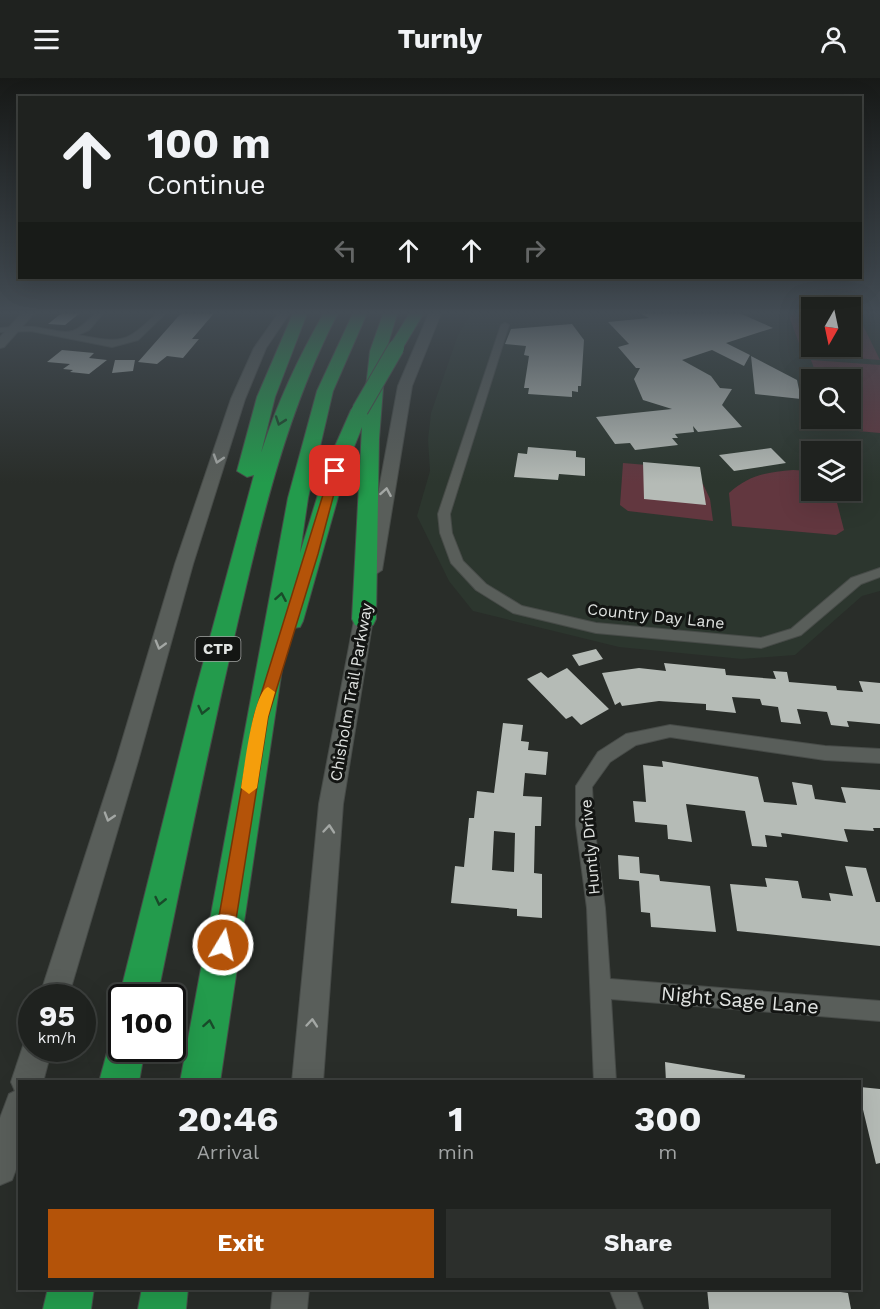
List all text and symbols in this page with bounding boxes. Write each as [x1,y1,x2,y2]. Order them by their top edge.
icon: menu [30,23,63,56]
text: Turnly [398,23,482,55]
icon: person [817,23,850,56]
text: 100 m [147,119,271,168]
icon: ahead [48,120,126,198]
text: Continue [147,169,266,201]
icon: left [329,234,362,267]
icon: ahead [392,234,425,267]
icon: ahead [455,234,488,267]
icon: right [518,234,551,267]
north arrow [801,297,861,357]
map controls [801,297,861,501]
button: search [801,369,861,429]
one-way arrow [275,415,288,425]
button: layers [801,441,861,501]
pin [309,445,360,496]
one-way arrow [213,453,226,464]
icon: arrive [318,454,351,487]
one-way arrow [379,487,392,497]
one-way arrow [274,593,287,603]
street label: Country Day Lane [586,599,726,633]
street label: Chisholm Trail Parkway [326,601,376,783]
road number: CTP [196,637,240,661]
one-way arrow [155,639,167,650]
one-way arrow [198,705,211,715]
street label: Huntly Drive [576,799,604,895]
one-way arrow [104,811,117,822]
one-way arrow [322,824,335,833]
one-way arrow [154,895,167,905]
position arrow [191,913,255,977]
street label: Night Sage Lane [660,981,820,1019]
speed limit sign: 100 [108,984,186,1062]
text: 95 [39,998,75,1033]
one-way arrow [203,1019,215,1028]
one-way arrow [305,1019,318,1028]
text: km/h [38,1029,76,1047]
text: 20:46 [177,1098,278,1140]
text: 1 [448,1098,464,1140]
text: 300 [634,1098,702,1140]
text: Arrival [197,1140,259,1164]
text: min [438,1140,475,1164]
text: m [658,1140,677,1164]
button: Exit [48,1209,434,1278]
button: Share [446,1209,831,1278]

